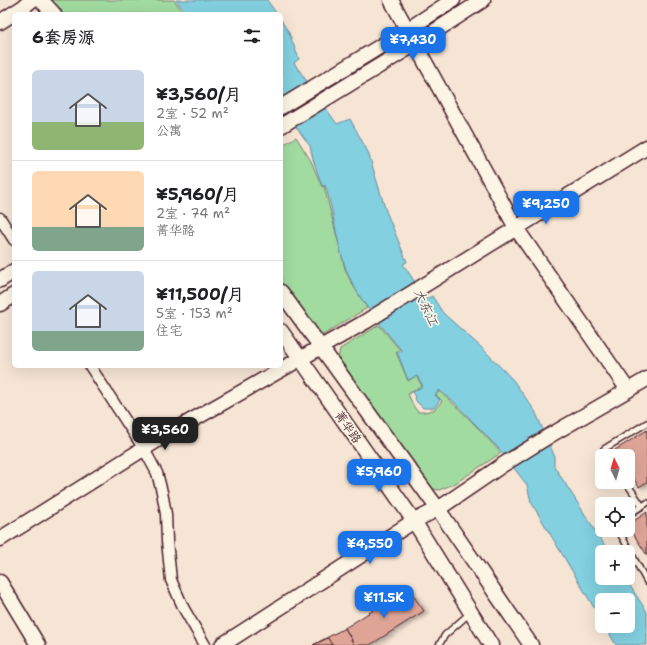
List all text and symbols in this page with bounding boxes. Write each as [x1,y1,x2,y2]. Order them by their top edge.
icon: filters [241,25,263,47]
text: 6套房源 [32,26,95,48]
pin: ¥7,430 [380,27,446,61]
text: ¥7,430 [390,31,436,48]
text: ¥3,560/月 [156,83,242,105]
icon: home [64,86,112,134]
text: 2室 · 52 m² [156,105,229,122]
text: 公寓 [156,122,182,139]
text: ¥5,960/月 [156,183,239,205]
icon: home [64,187,112,235]
pin: ¥9,250 [513,191,579,225]
text: ¥9,250 [522,195,570,212]
text: 2室 · 74 m² [156,205,230,222]
text: 菁华路 [156,222,195,239]
text: ¥11,500/月 [156,283,244,305]
water label: 大东江 [410,286,442,329]
icon: home [64,287,112,335]
text: 5室 · 153 m² [156,305,233,322]
text: 住宅 [156,322,182,339]
street label: 菁华路 [331,408,365,446]
pin: ¥3,560 [132,417,198,451]
text: ¥3,560 [141,421,189,438]
north arrow [595,449,635,489]
map controls [595,449,635,633]
pin: ¥5,960 [346,459,412,493]
text: ¥5,960 [356,463,402,480]
button: locate [595,497,635,537]
pin: ¥4,550 [337,531,403,565]
text: ¥4,550 [347,535,393,552]
button: + [595,545,635,585]
pin: ¥11.5K [351,585,417,619]
text: ¥11.5K [364,589,404,606]
button: − [595,593,635,633]

